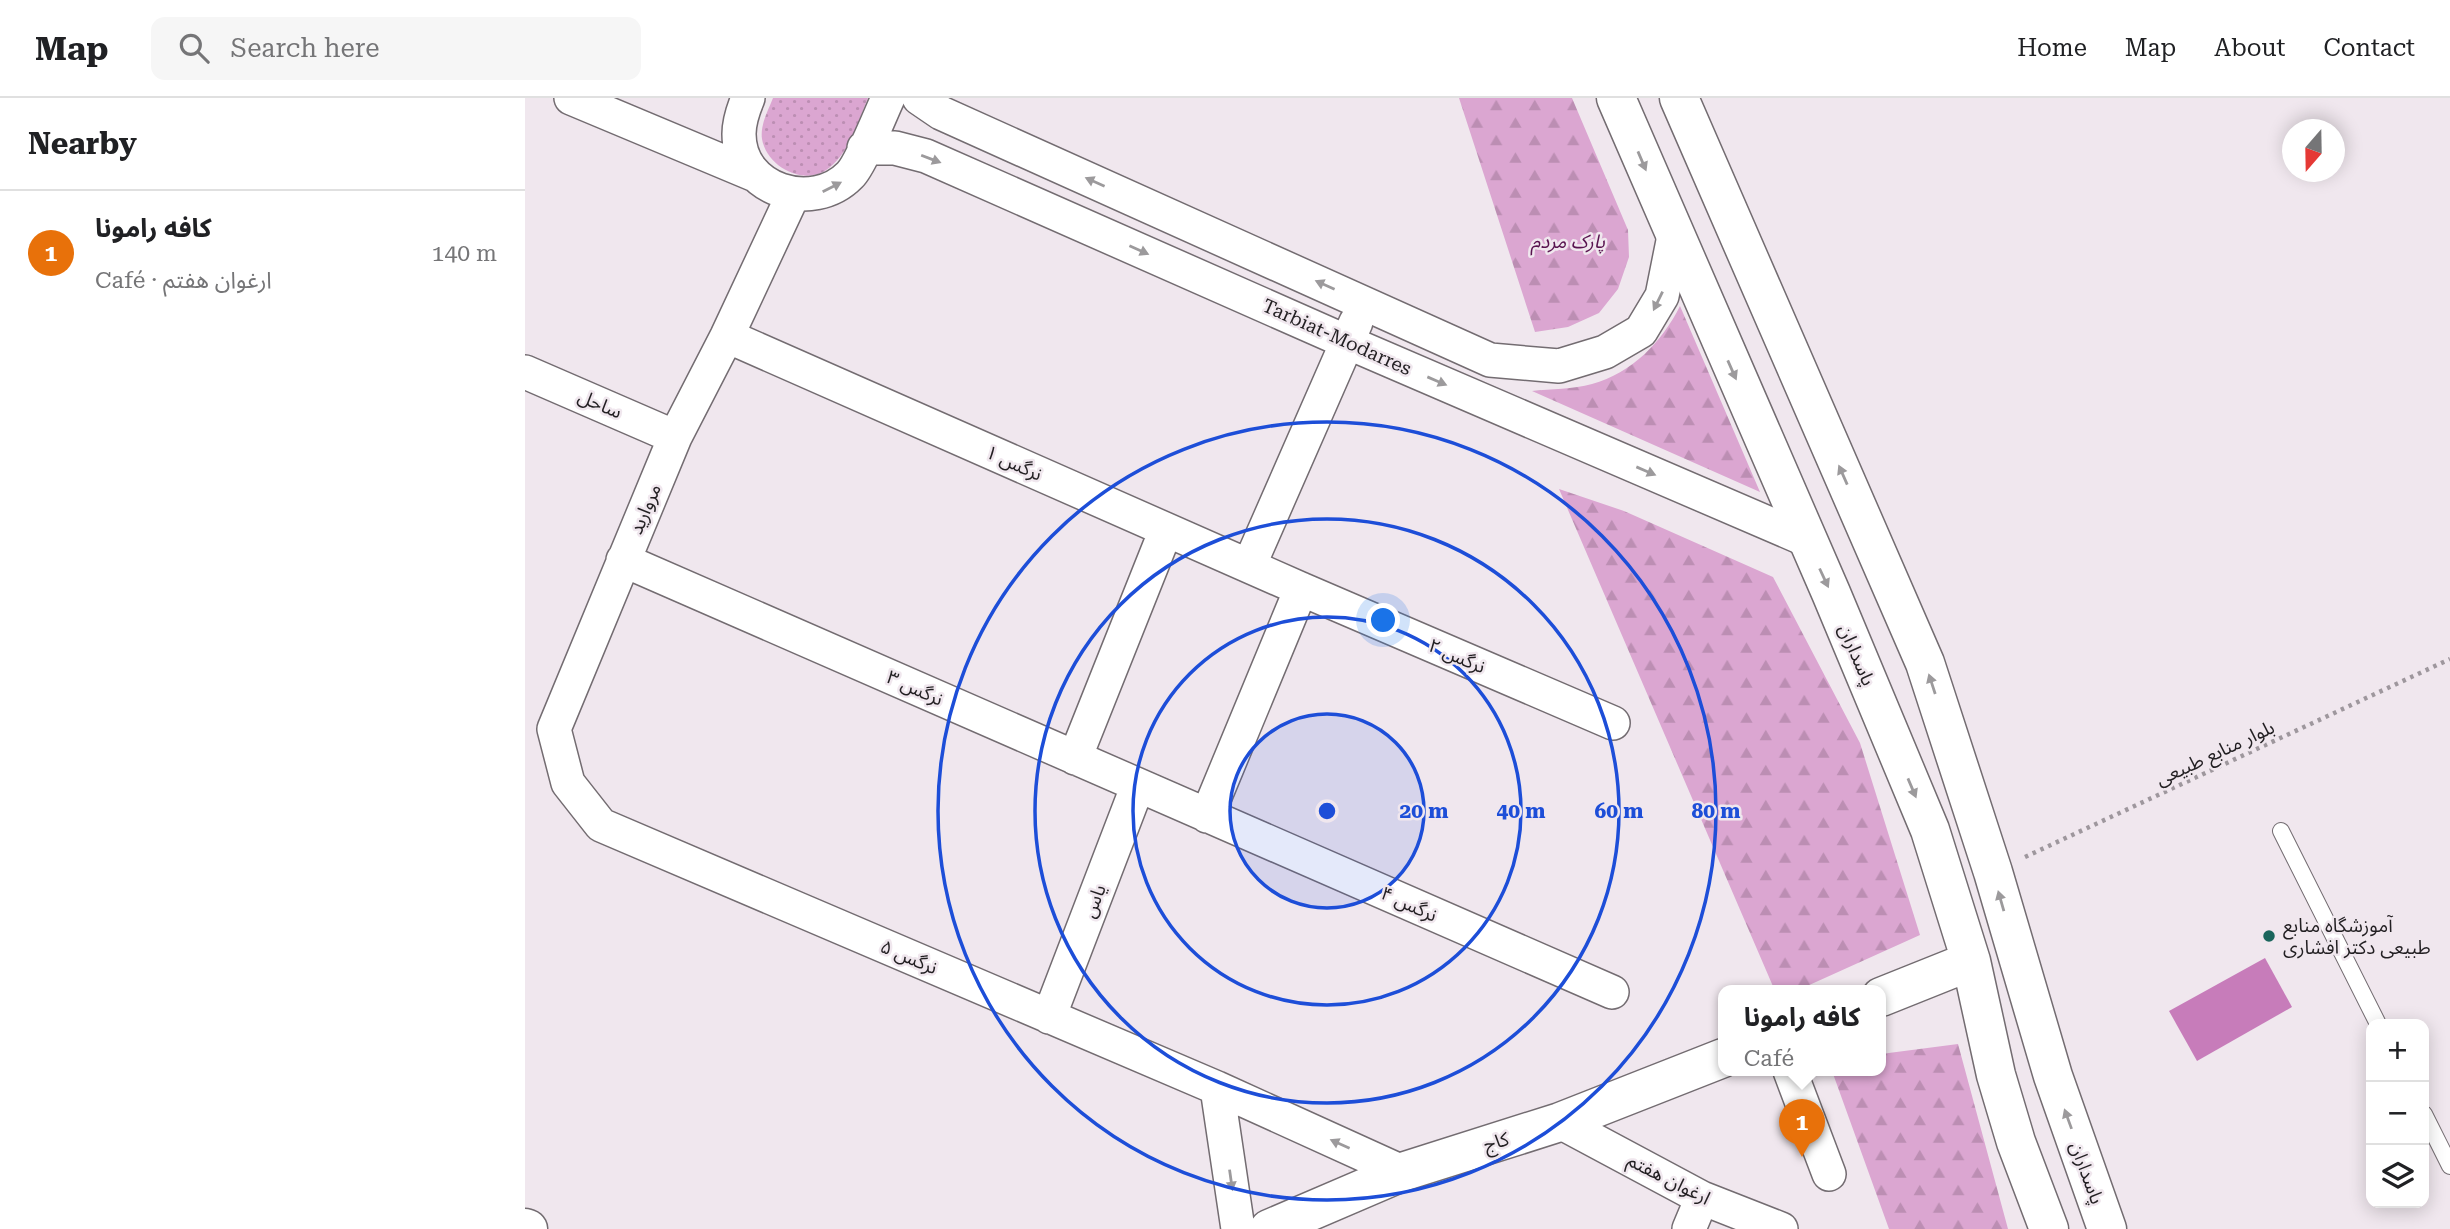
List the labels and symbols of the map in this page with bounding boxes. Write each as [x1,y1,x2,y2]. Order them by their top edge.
north arrow [2282,119,2345,182]
one-way arrow [1637,151,1648,172]
one-way arrow [920,153,941,164]
one-way arrow [1085,176,1105,188]
one-way arrow [822,181,842,193]
park label: پارک مردم [1530,230,1605,256]
one-way arrow [1129,244,1149,256]
one-way arrow [1315,279,1335,291]
one-way arrow [1652,292,1664,312]
street label: Tarbiat-Modarres [1259,294,1415,380]
one-way arrow [1727,360,1738,381]
one-way arrow [1427,375,1447,387]
street label: ساحل [575,385,625,423]
street label: نرگس ۱ [982,440,1046,486]
one-way arrow [1636,465,1656,477]
one-way arrow [1837,465,1849,485]
street label: مروارید [624,480,666,538]
one-way arrow [1819,568,1830,588]
your location [1366,603,1400,637]
street label: پاسداران [1833,621,1880,690]
street label: نرگس ۲ [1425,634,1489,678]
street label: نرگس ۳ [883,665,947,711]
one-way arrow [1926,674,1937,695]
street label: بلوار منابع طبیعی [2152,715,2279,793]
one-way arrow [1907,777,1918,798]
centre of rings [1315,799,1339,823]
text: 20 m [1399,799,1449,823]
text: 40 m [1496,799,1546,823]
text: 60 m [1594,799,1644,823]
text: 80 m [1691,799,1741,823]
street label: یاس [1077,881,1111,921]
street label: نرگس ۴ [1377,881,1441,927]
one-way arrow [1996,890,2006,911]
place label: آموزشگاه منابع طبیعی دکتر افشاری [2283,914,2431,959]
marker: آموزشگاه منابع طبیعی دکتر افشاری [2261,928,2277,944]
street label: ۵ نرگس [877,935,941,979]
pin: 1 [1779,1099,1825,1157]
one-way arrow [2062,1108,2073,1129]
street label: کاج [1480,1127,1513,1159]
one-way arrow [1330,1138,1350,1150]
street label: پاسداران [2064,1139,2109,1208]
street label: ارغوان هفتم [1622,1148,1714,1212]
one-way arrow [1225,1170,1236,1192]

